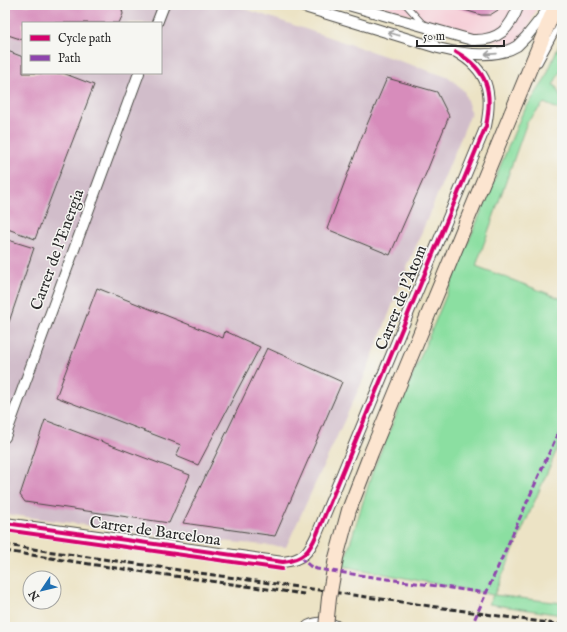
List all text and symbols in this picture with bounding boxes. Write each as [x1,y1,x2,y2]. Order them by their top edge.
legend [22,22,162,74]
scale bar [417,22,504,48]
text: 50 m [423,29,445,44]
one-way arrow [388,30,401,37]
text: Cycle path [58,31,112,47]
one-way arrow [485,50,498,57]
text: Path [58,51,81,66]
street label: Carrer de l'Energia [27,187,89,313]
street label: Carrer de l'Àtom [370,242,432,353]
street label: Carrer de Barcelona [88,513,222,551]
north arrow [22,570,62,610]
text: N [26,587,44,604]

